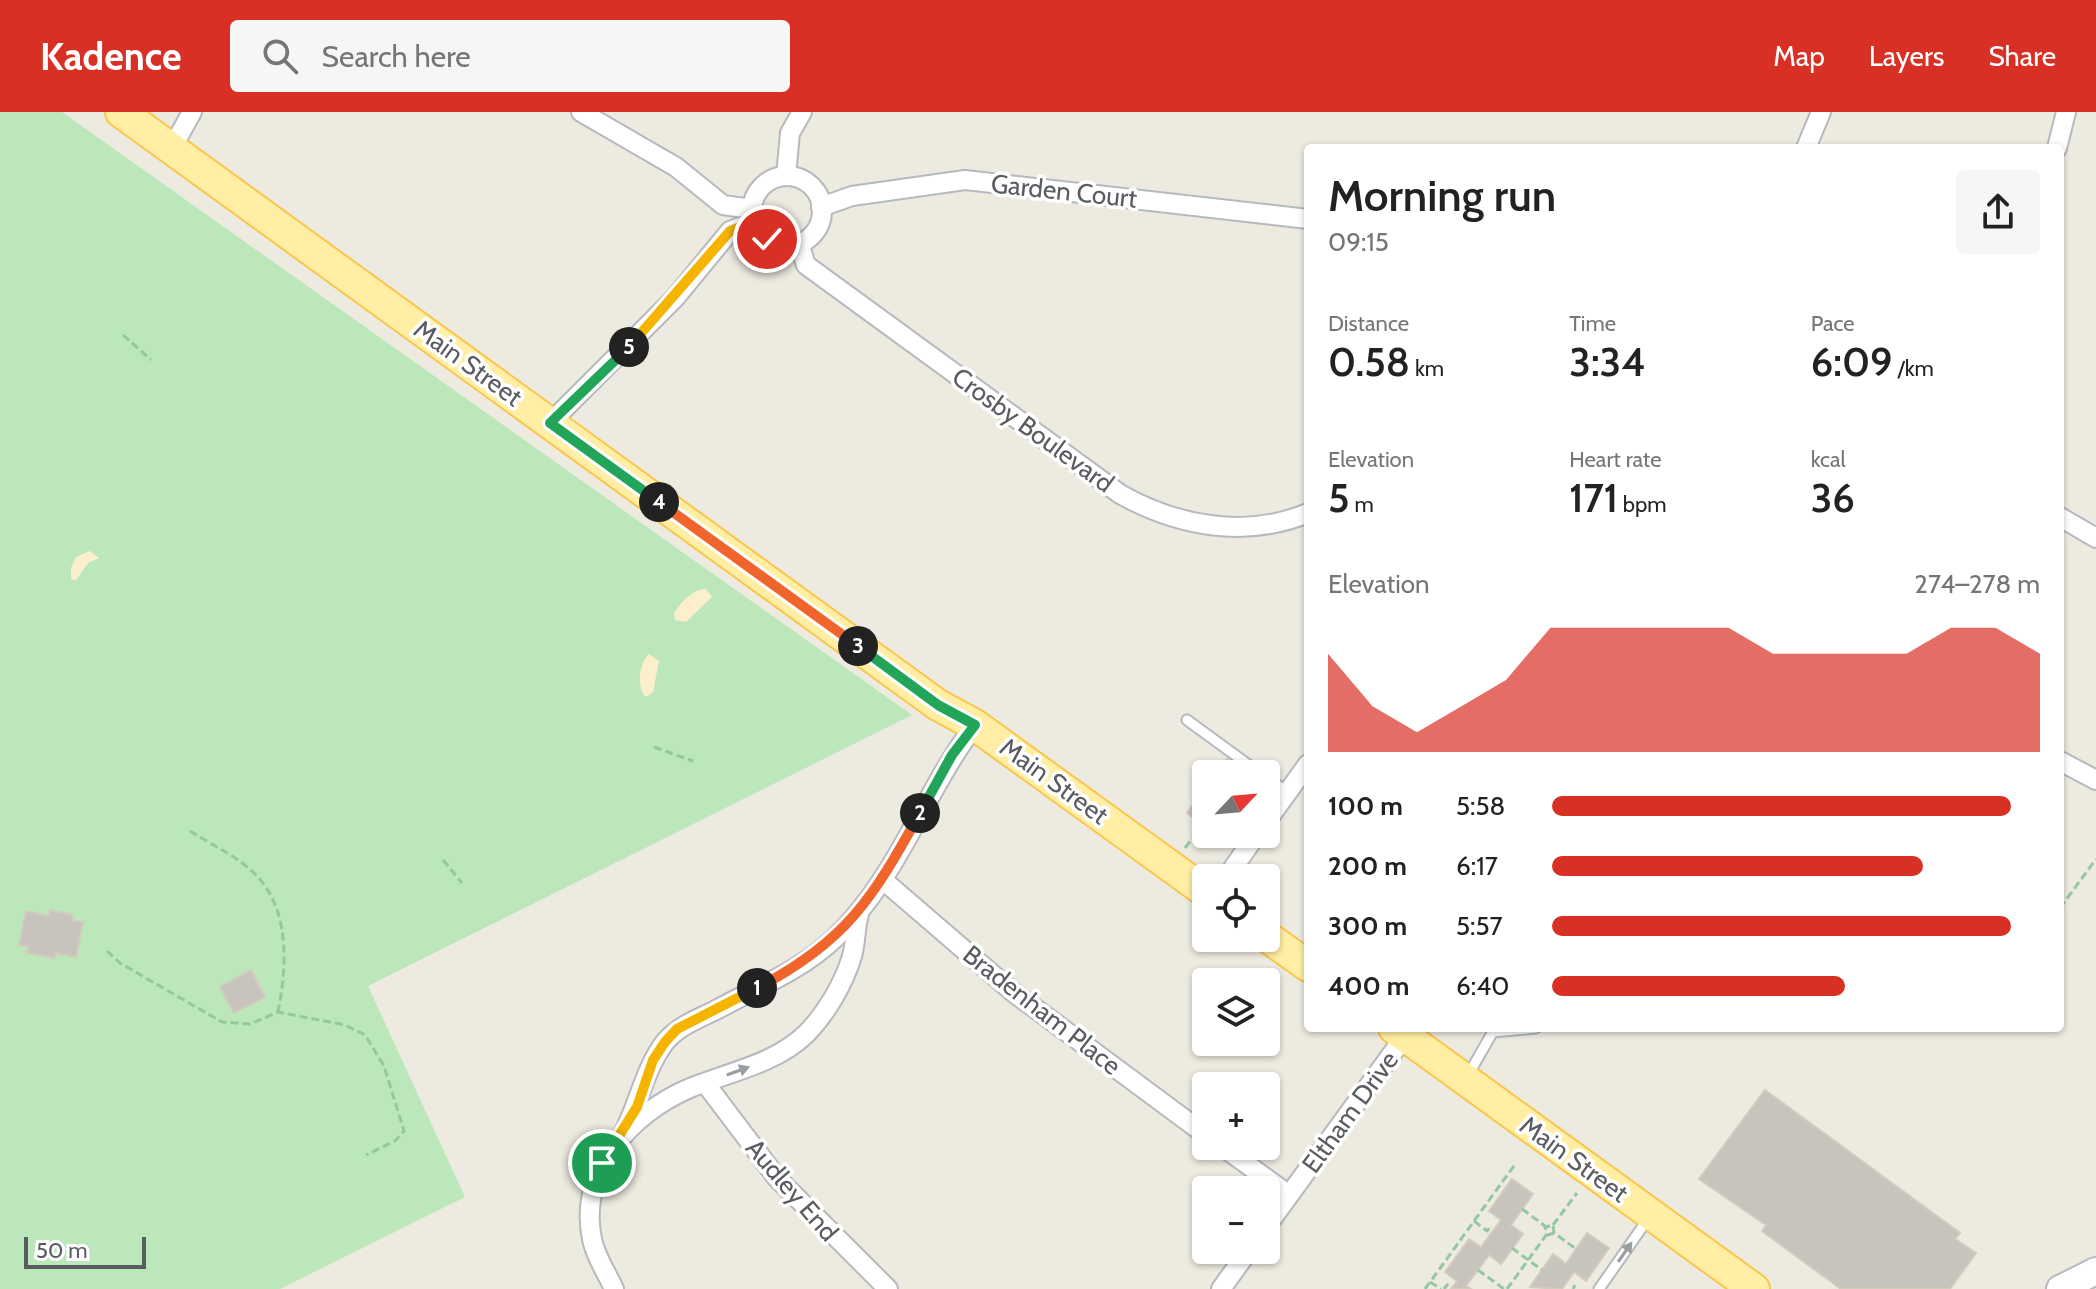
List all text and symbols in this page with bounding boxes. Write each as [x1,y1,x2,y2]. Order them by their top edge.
search box [230,20,790,92]
text: Kadence [40,33,182,80]
icon: search [258,34,302,78]
text: Search here [322,38,471,75]
text: Map [1773,39,1825,73]
text: Layers [1869,39,1944,73]
text: Share [1988,39,2056,73]
street label: Garden Court [989,167,1139,215]
text: Morning run [1328,169,1556,222]
button: share [1956,170,2040,254]
pin [733,205,801,273]
icon: check [745,217,789,261]
text: 09:15 [1328,226,1389,258]
text: Distance [1328,310,1409,337]
text: Time [1569,310,1616,337]
text: Pace [1811,310,1855,337]
street label: Main Street [408,313,529,413]
pin: 5 [609,327,649,367]
text: 5 [623,333,635,360]
text: 0.58 [1328,337,1410,386]
text: 3:34 [1569,337,1645,386]
text: 6:09 [1811,337,1893,386]
text: km [1410,355,1444,382]
text: /km [1893,355,1934,382]
street label: Crosby Boulevard [946,361,1120,499]
text: Elevation [1328,446,1414,473]
text: Heart rate [1569,446,1661,473]
text: kcal [1811,446,1846,473]
text: 5 [1328,473,1350,522]
text: 171 [1569,473,1618,522]
text: 36 [1811,473,1855,522]
pin: 4 [639,482,679,522]
text: 4 [652,488,666,515]
text: m [1350,491,1374,518]
text: bpm [1618,491,1667,518]
text: Elevation [1328,568,1430,600]
text: 274–278 m [1914,568,2040,600]
pin: 3 [838,626,878,666]
text: 3 [852,632,864,659]
street label: Main Street [994,731,1115,831]
north arrow [1192,760,1280,848]
map controls [1192,760,1280,1264]
text: 100 m [1328,790,1403,822]
text: 5:58 [1456,790,1505,822]
pin: 2 [900,793,940,833]
text: 2 [914,799,926,826]
text: 200 m [1328,850,1407,882]
text: 6:17 [1456,850,1498,882]
button: locate [1192,864,1280,952]
text: 300 m [1328,910,1407,942]
text: 5:57 [1456,910,1503,942]
street label: Bradenham Place [957,938,1127,1082]
pin: 1 [737,968,777,1008]
button: layers [1192,968,1280,1056]
text: 400 m [1328,970,1409,1002]
text: 6:40 [1456,970,1509,1002]
text: 1 [753,974,761,1001]
street label: Eltham Drive [1295,1045,1405,1179]
one-way arrow [726,1065,750,1077]
button: + [1192,1072,1280,1160]
street label: Main Street [1514,1109,1635,1209]
pin [568,1129,636,1197]
street label: Audley End [739,1132,845,1248]
icon: arrive [580,1141,624,1185]
button: − [1192,1176,1280,1264]
scale bar [24,1233,146,1269]
text: 50 m [36,1237,88,1264]
one-way arrow [1617,1241,1632,1262]

